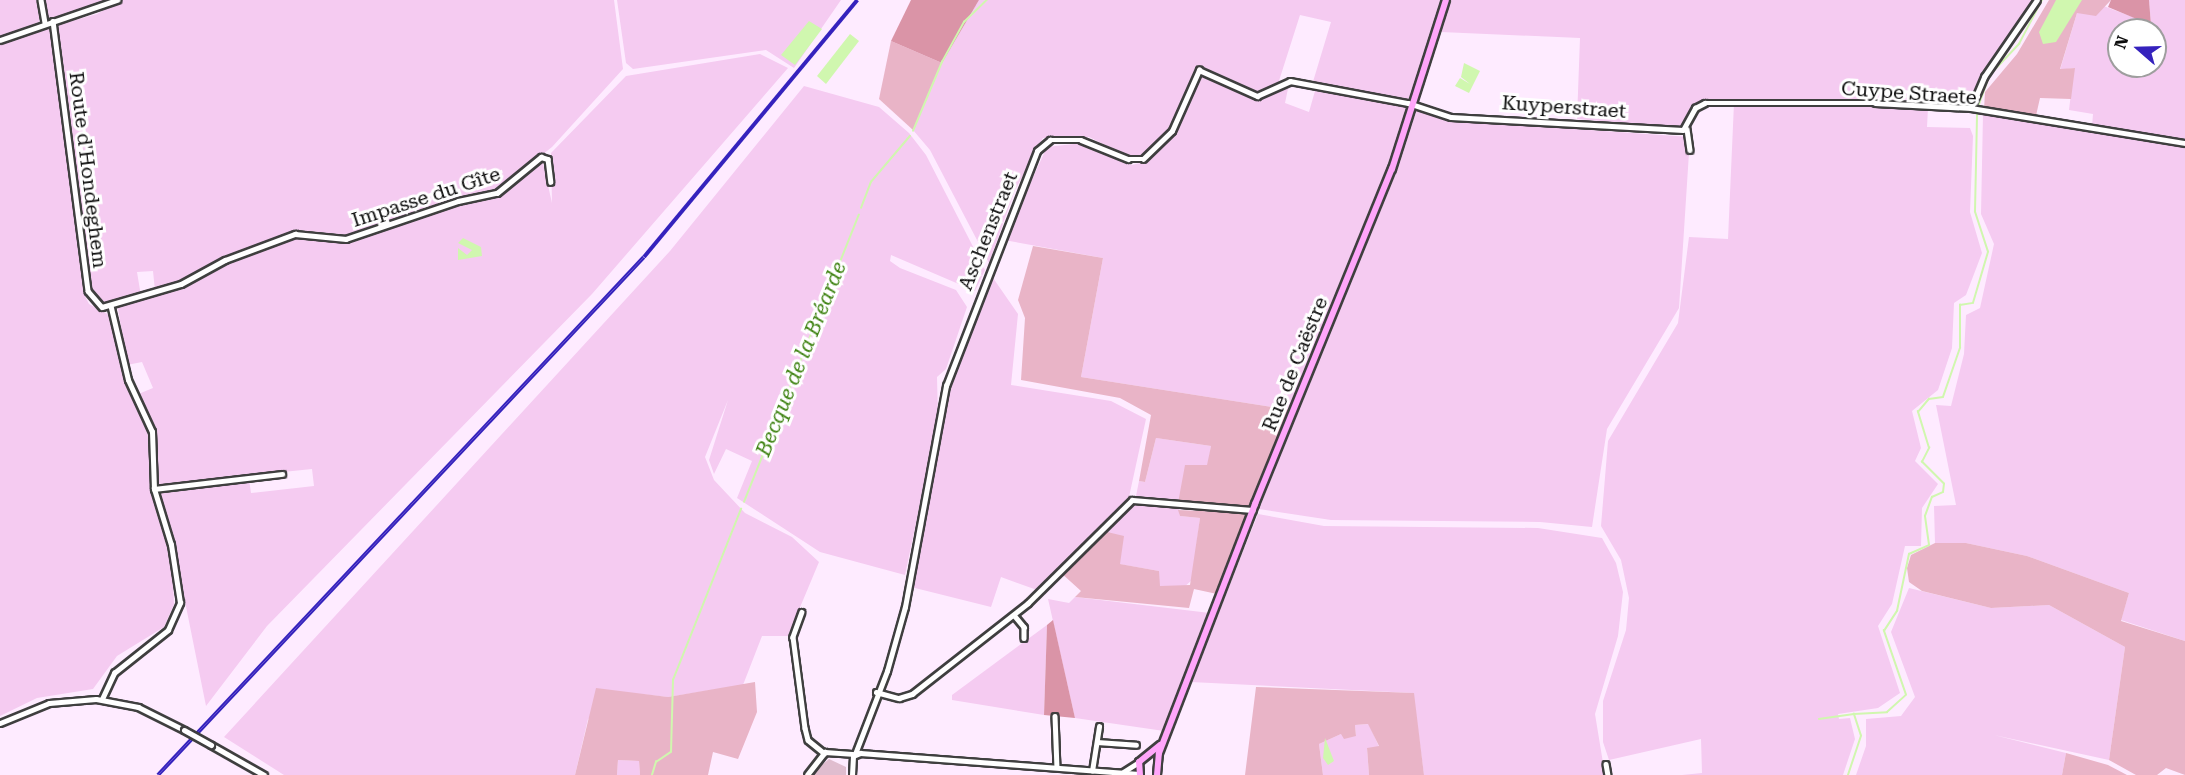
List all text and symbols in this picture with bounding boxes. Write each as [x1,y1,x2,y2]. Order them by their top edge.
north arrow [2107,18,2167,78]
text: N [2110,33,2133,51]
street label: Route d'Hondeghem [64,70,112,270]
street label: Cuype Straete [1840,76,1978,110]
street label: Kuyperstraet [1501,91,1627,123]
street label: Impasse du Gîte [349,162,503,232]
street label: Aschenstraet [953,168,1023,294]
water label: Becque de la Bréarde [750,258,852,460]
street label: Rue de Caëstre [1257,293,1333,435]

